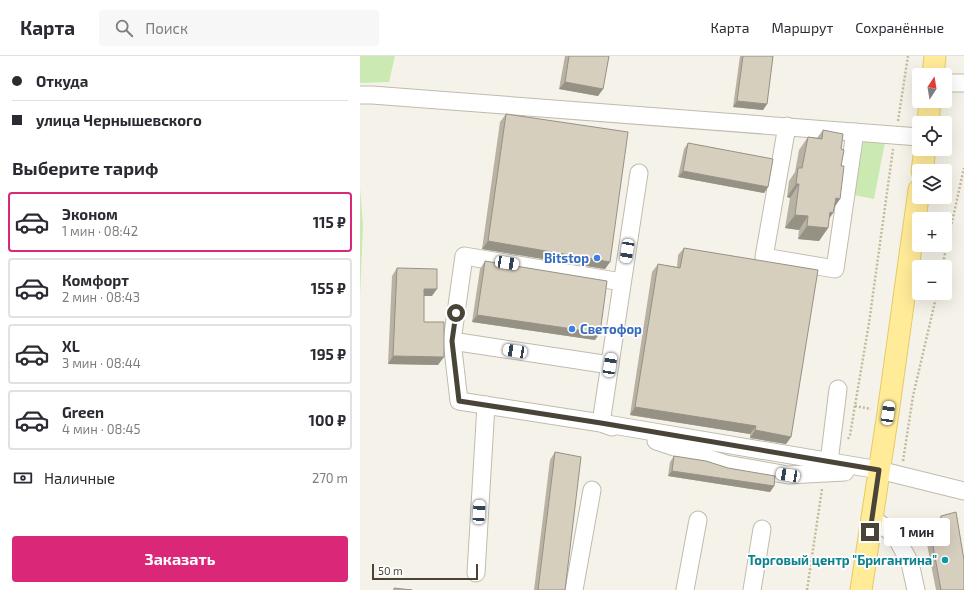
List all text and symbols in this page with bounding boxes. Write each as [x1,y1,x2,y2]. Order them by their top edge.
search box [99,10,379,46]
text: Карта [20,16,75,39]
icon: search [113,17,135,39]
text: Поиск [145,19,188,37]
text: Карта [711,19,749,36]
text: Маршрут [771,19,833,36]
text: Сохранённые [855,19,944,36]
north arrow [912,68,952,108]
map controls [912,68,952,300]
text: Откуда [36,72,88,90]
text: улица Чернышевского [36,111,202,129]
button: locate [912,116,952,156]
text: Выберите тариф [12,157,158,179]
button: layers [912,164,952,204]
icon: car [14,204,50,240]
text: Эконом [62,205,118,223]
button: + [912,212,952,252]
text: 115 ₽ [313,213,346,231]
text: 1 мин · 08:42 [62,223,138,239]
car [619,238,635,264]
place label: Bitstop [544,250,589,266]
marker: Bitstop [592,253,602,263]
car [494,255,520,271]
button: − [912,260,952,300]
icon: car [14,270,50,306]
text: Комфорт [62,271,129,289]
text: 155 ₽ [311,279,346,297]
text: 2 мин · 08:43 [62,289,140,305]
route start [447,304,465,322]
place label: Светофор [580,321,642,337]
marker: Светофор [567,324,577,334]
icon: car [14,336,50,372]
text: XL [62,337,80,355]
car [502,343,528,359]
text: 195 ₽ [310,345,346,363]
car [602,352,618,378]
text: 3 мин · 08:44 [62,355,141,371]
car [880,400,896,426]
icon: car [14,402,50,438]
text: Green [62,403,104,421]
text: 100 ₽ [308,411,346,429]
text: 4 мин · 08:45 [62,421,140,437]
icon: cash [12,467,34,489]
car [775,467,801,483]
text: Наличные [44,469,115,487]
text: 270 m [312,470,348,486]
car [472,500,486,524]
callout: 1 мин [884,518,950,546]
route end [861,523,879,541]
text: 1 мин [900,524,934,540]
button: Заказать [12,536,348,582]
place label: Торговый центр "Бригантина" [748,552,937,568]
marker: Торговый центр "Бригантина" [940,555,950,565]
scale bar [372,562,478,581]
text: 50 m [378,564,403,577]

